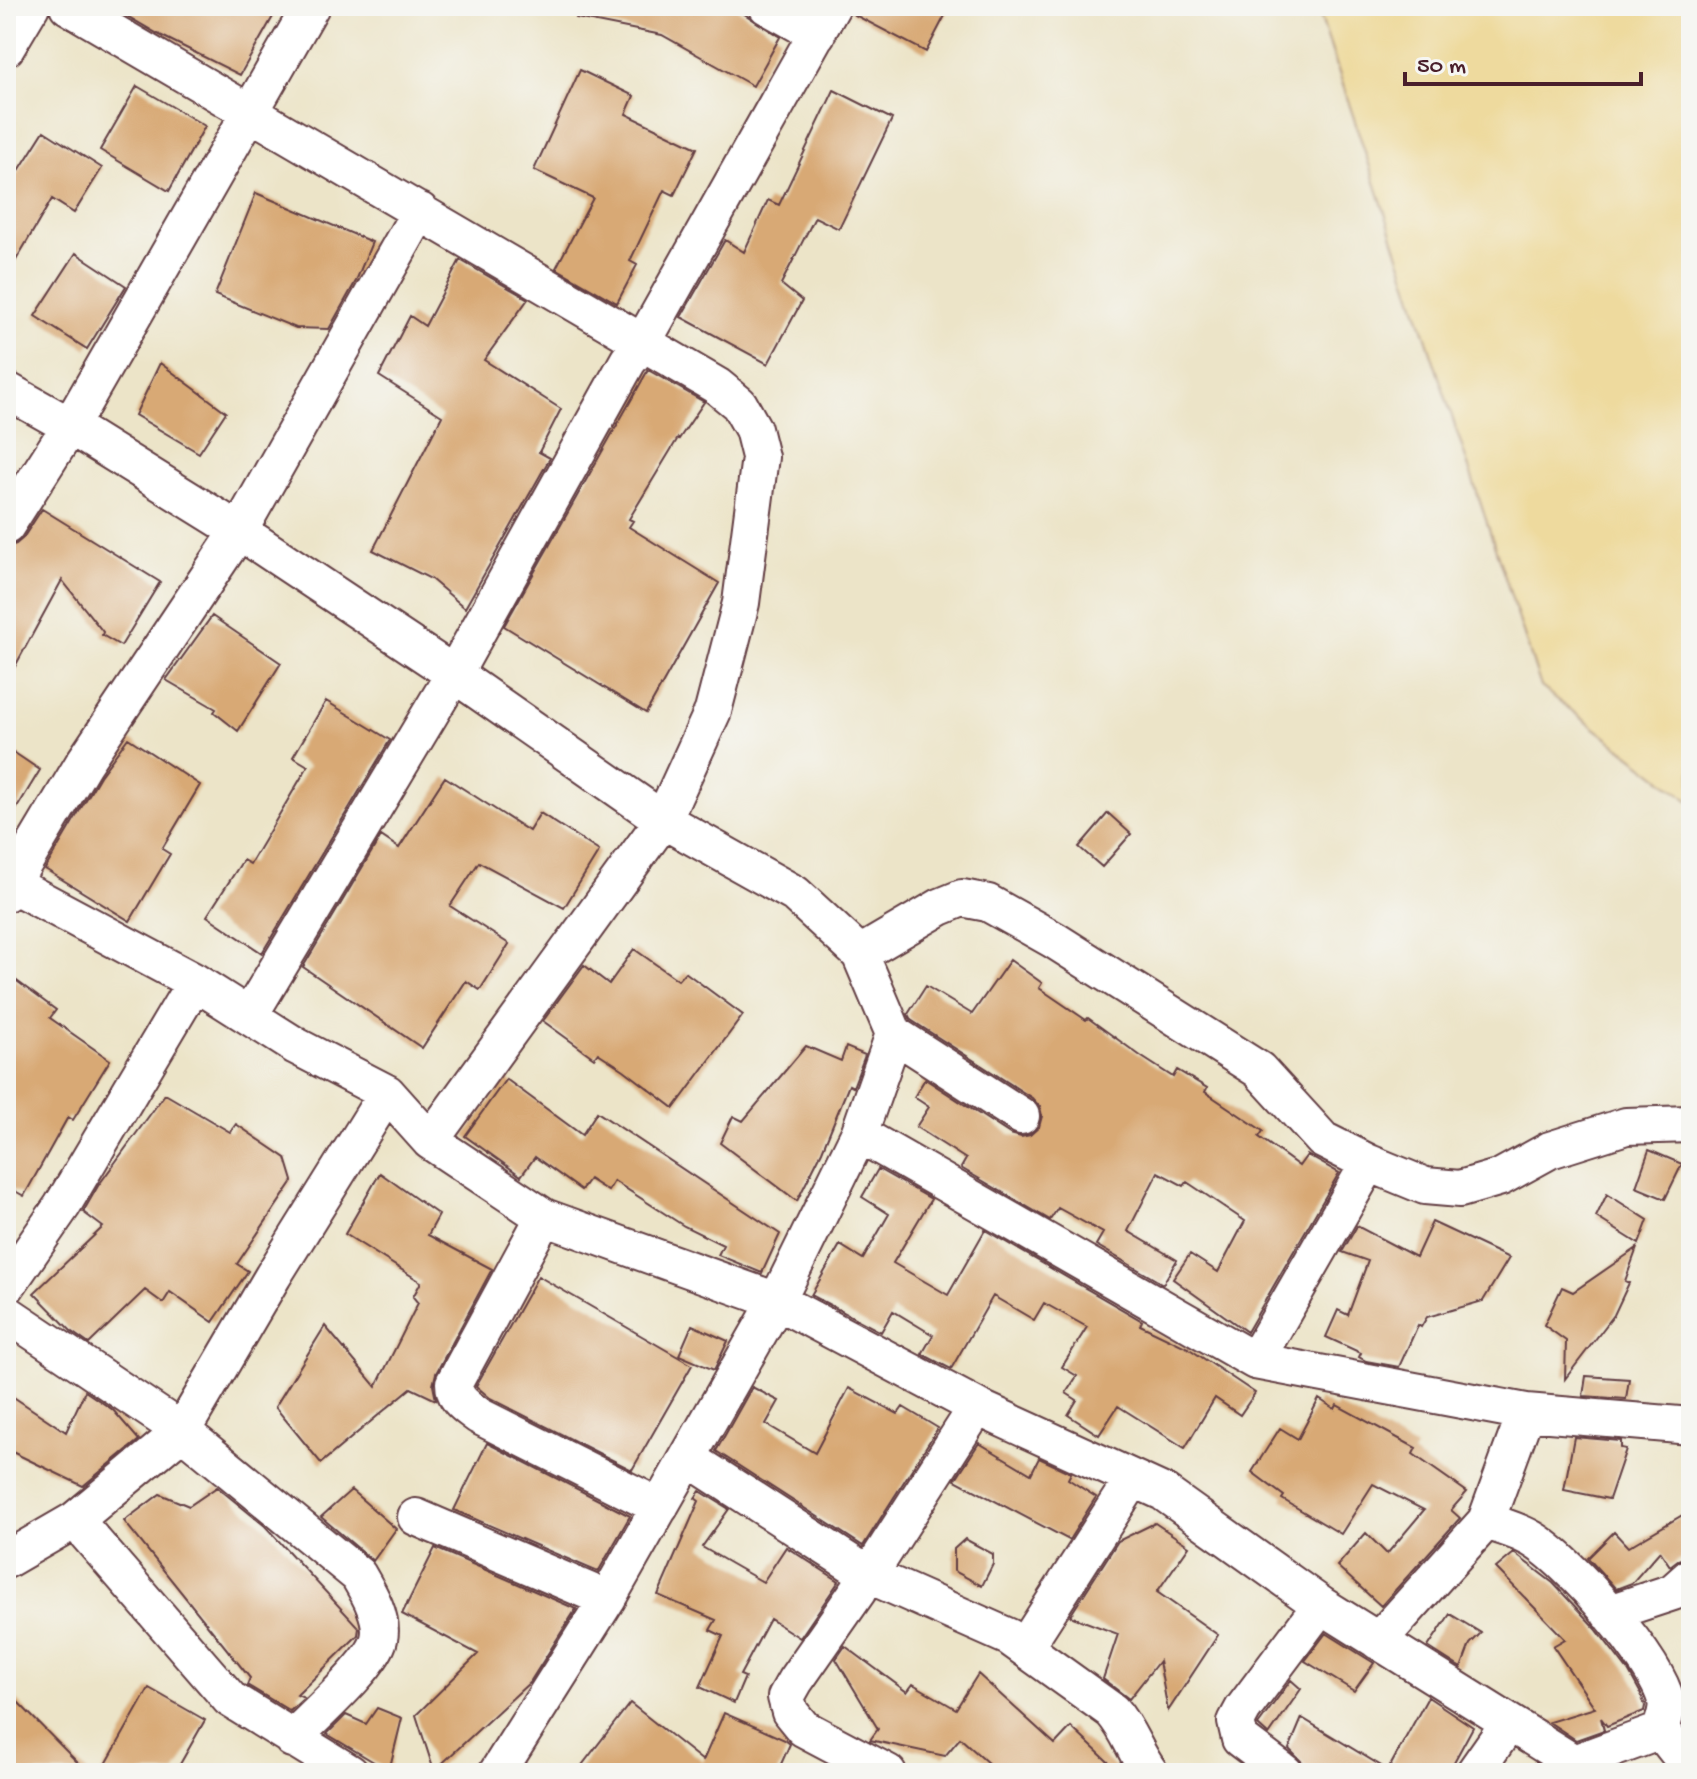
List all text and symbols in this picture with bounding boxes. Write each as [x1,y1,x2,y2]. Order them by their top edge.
scale bar [1405,36,1641,86]
text: 50 m [1417,53,1466,82]

